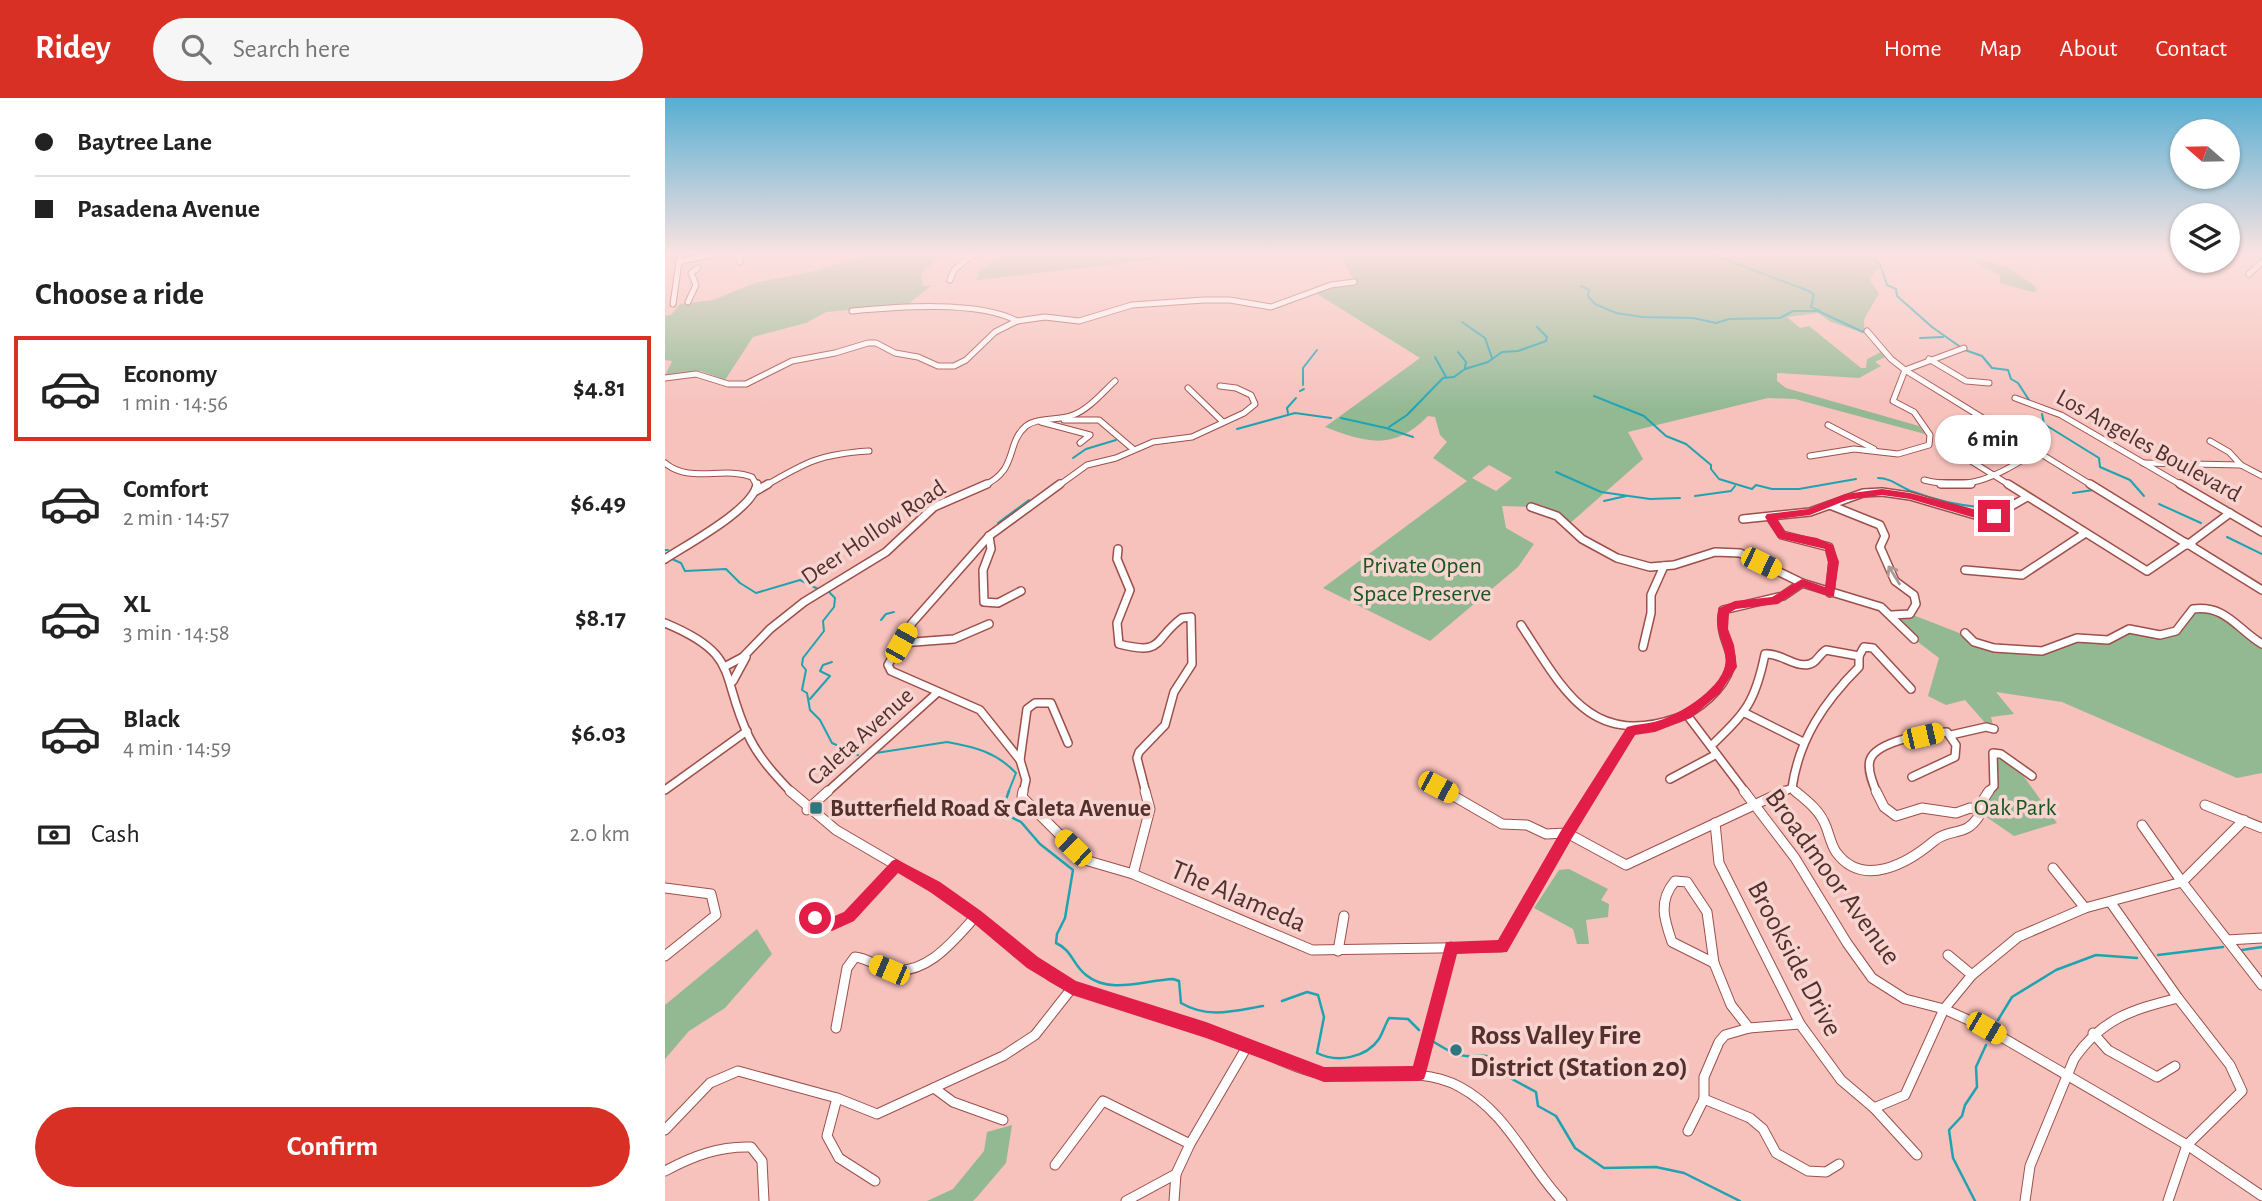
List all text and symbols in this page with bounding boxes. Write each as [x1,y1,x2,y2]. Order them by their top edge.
search box [153,18,643,81]
icon: search [177,30,215,68]
text: Ridey [35,32,111,65]
text: Search here [233,36,350,62]
text: Home [1884,37,1942,61]
text: Map [1980,37,2022,61]
text: About [2060,37,2117,61]
text: Contact [2155,37,2227,61]
north arrow [2170,119,2240,189]
map controls [2170,119,2240,273]
text: Baytree Lane [77,129,212,155]
text: Pasadena Avenue [77,196,260,222]
button: layers [2170,203,2240,273]
text: Choose a ride [35,278,204,310]
icon: car [39,357,102,420]
text: Economy [123,361,217,387]
text: $4.81 [573,375,626,401]
street label: Los Angeles Boulevard [2052,385,2245,507]
text: 1 min · 14:56 [123,392,228,415]
callout: 6 min [1936,414,2052,464]
text: 6 min [1967,428,2019,451]
icon: car [39,472,102,535]
text: Comfort [123,476,208,502]
street label: Deer Hollow Road [797,476,950,590]
text: $6.49 [570,490,626,516]
route end [1978,500,2010,532]
text: 2 min · 14:57 [123,507,229,530]
car [1738,544,1785,582]
park label: Private Open Space Preserve [1353,554,1491,606]
one-way arrow [1887,565,1901,585]
icon: car [39,587,102,650]
text: XL [123,591,150,617]
text: $8.17 [575,605,626,631]
car [882,620,921,666]
text: 3 min · 14:58 [123,622,230,645]
street label: Caleta Avenue [803,683,918,790]
icon: car [39,702,102,765]
text: Black [123,706,180,732]
text: $6.03 [571,720,626,746]
car [1901,721,1946,751]
text: 4 min · 14:59 [123,737,231,760]
car [1415,768,1462,806]
street label: Broadmoor Avenue [1759,784,1905,970]
park label: Oak Park [1974,796,2056,820]
place label: Butterfield Road & Caleta Avenue [830,797,1151,821]
marker: Butterfield Road & Caleta Avenue [808,800,824,816]
icon: cash [35,816,73,854]
text: Cash [91,821,140,847]
text: 2.0 km [569,823,630,846]
car [1051,826,1096,870]
street label: The Alameda [1166,856,1310,938]
street label: Brookside Drive [1742,877,1847,1041]
route start [799,902,831,934]
car [866,952,913,988]
car [1963,1008,2010,1048]
place label: Ross Valley Fire District (Station 20) [1470,1022,1688,1082]
marker: Ross Valley Fire District (Station 20) [1448,1042,1464,1058]
button: Confirm [35,1107,630,1187]

